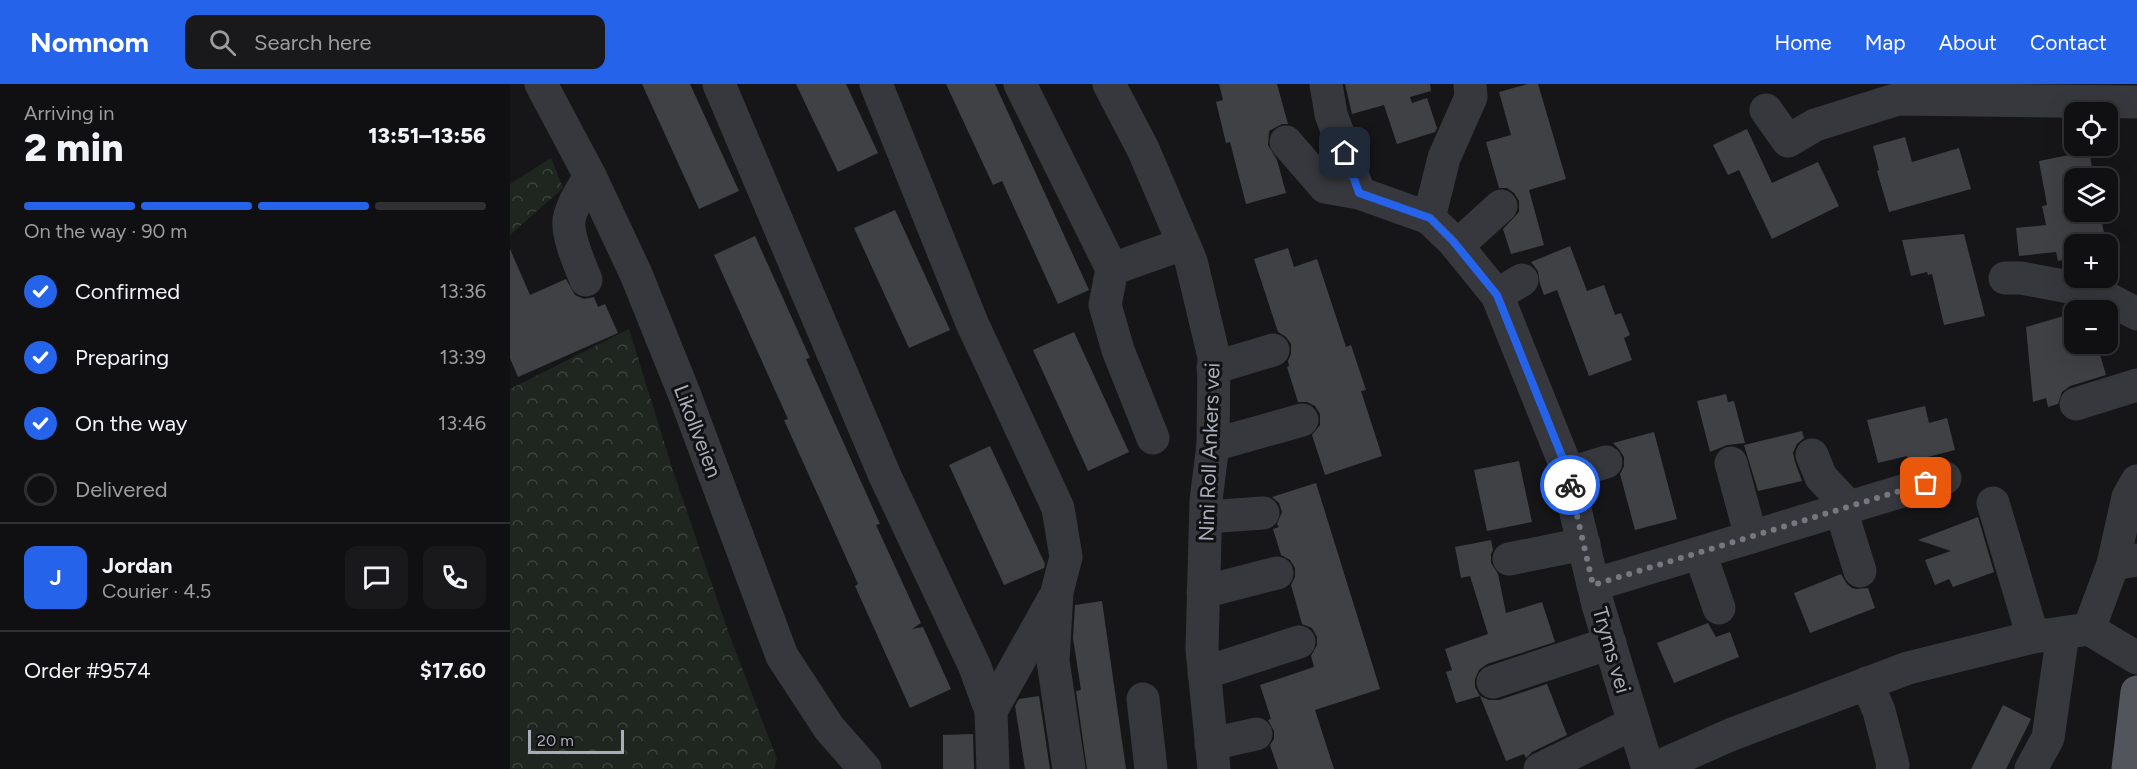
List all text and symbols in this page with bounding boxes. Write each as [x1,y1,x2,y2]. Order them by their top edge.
search box [185,15,605,69]
text: Nomnom [30,25,149,59]
icon: search [206,26,239,59]
text: Search here [254,29,371,56]
text: Home [1775,30,1832,55]
text: Map [1865,30,1906,55]
text: About [1939,30,1997,55]
text: Contact [2030,30,2107,55]
text: Arriving in [24,101,114,125]
map controls [2064,102,2118,354]
button: locate [2064,102,2118,156]
text: 13:51–13:56 [368,122,486,149]
text: 2 min [24,124,124,171]
pin [1319,127,1370,178]
icon: home [1328,136,1361,169]
button: layers [2064,168,2118,222]
text: On the way · 90 m [24,219,187,243]
button: + [2064,234,2118,288]
icon: check [24,275,57,308]
text: Confirmed [75,278,180,305]
text: 13:36 [440,279,486,303]
button: − [2064,300,2118,354]
icon: check [24,341,57,374]
text: Preparing [75,344,169,371]
text: 13:39 [440,345,486,369]
street label: Nini Roll Ankers vei [1193,362,1225,542]
street label: Likollveien [669,381,727,481]
icon: check [24,407,57,440]
text: On the way [75,410,187,437]
text: 13:46 [438,411,486,435]
courier [1540,455,1600,515]
pin [1900,457,1951,508]
icon: bag [1909,466,1942,499]
icon: bike [1554,469,1587,502]
text: Delivered [75,476,168,503]
button: chat [345,546,408,609]
button: phone [423,546,486,609]
text: Jordan [102,552,173,579]
text: J [49,564,62,591]
text: Courier · 4.5 [102,579,211,603]
street label: Tryms vei [1588,604,1636,696]
text: Order #9574 [24,657,151,684]
text: $17.60 [420,657,486,684]
scale bar [528,727,624,754]
text: 20 m [537,731,574,750]

